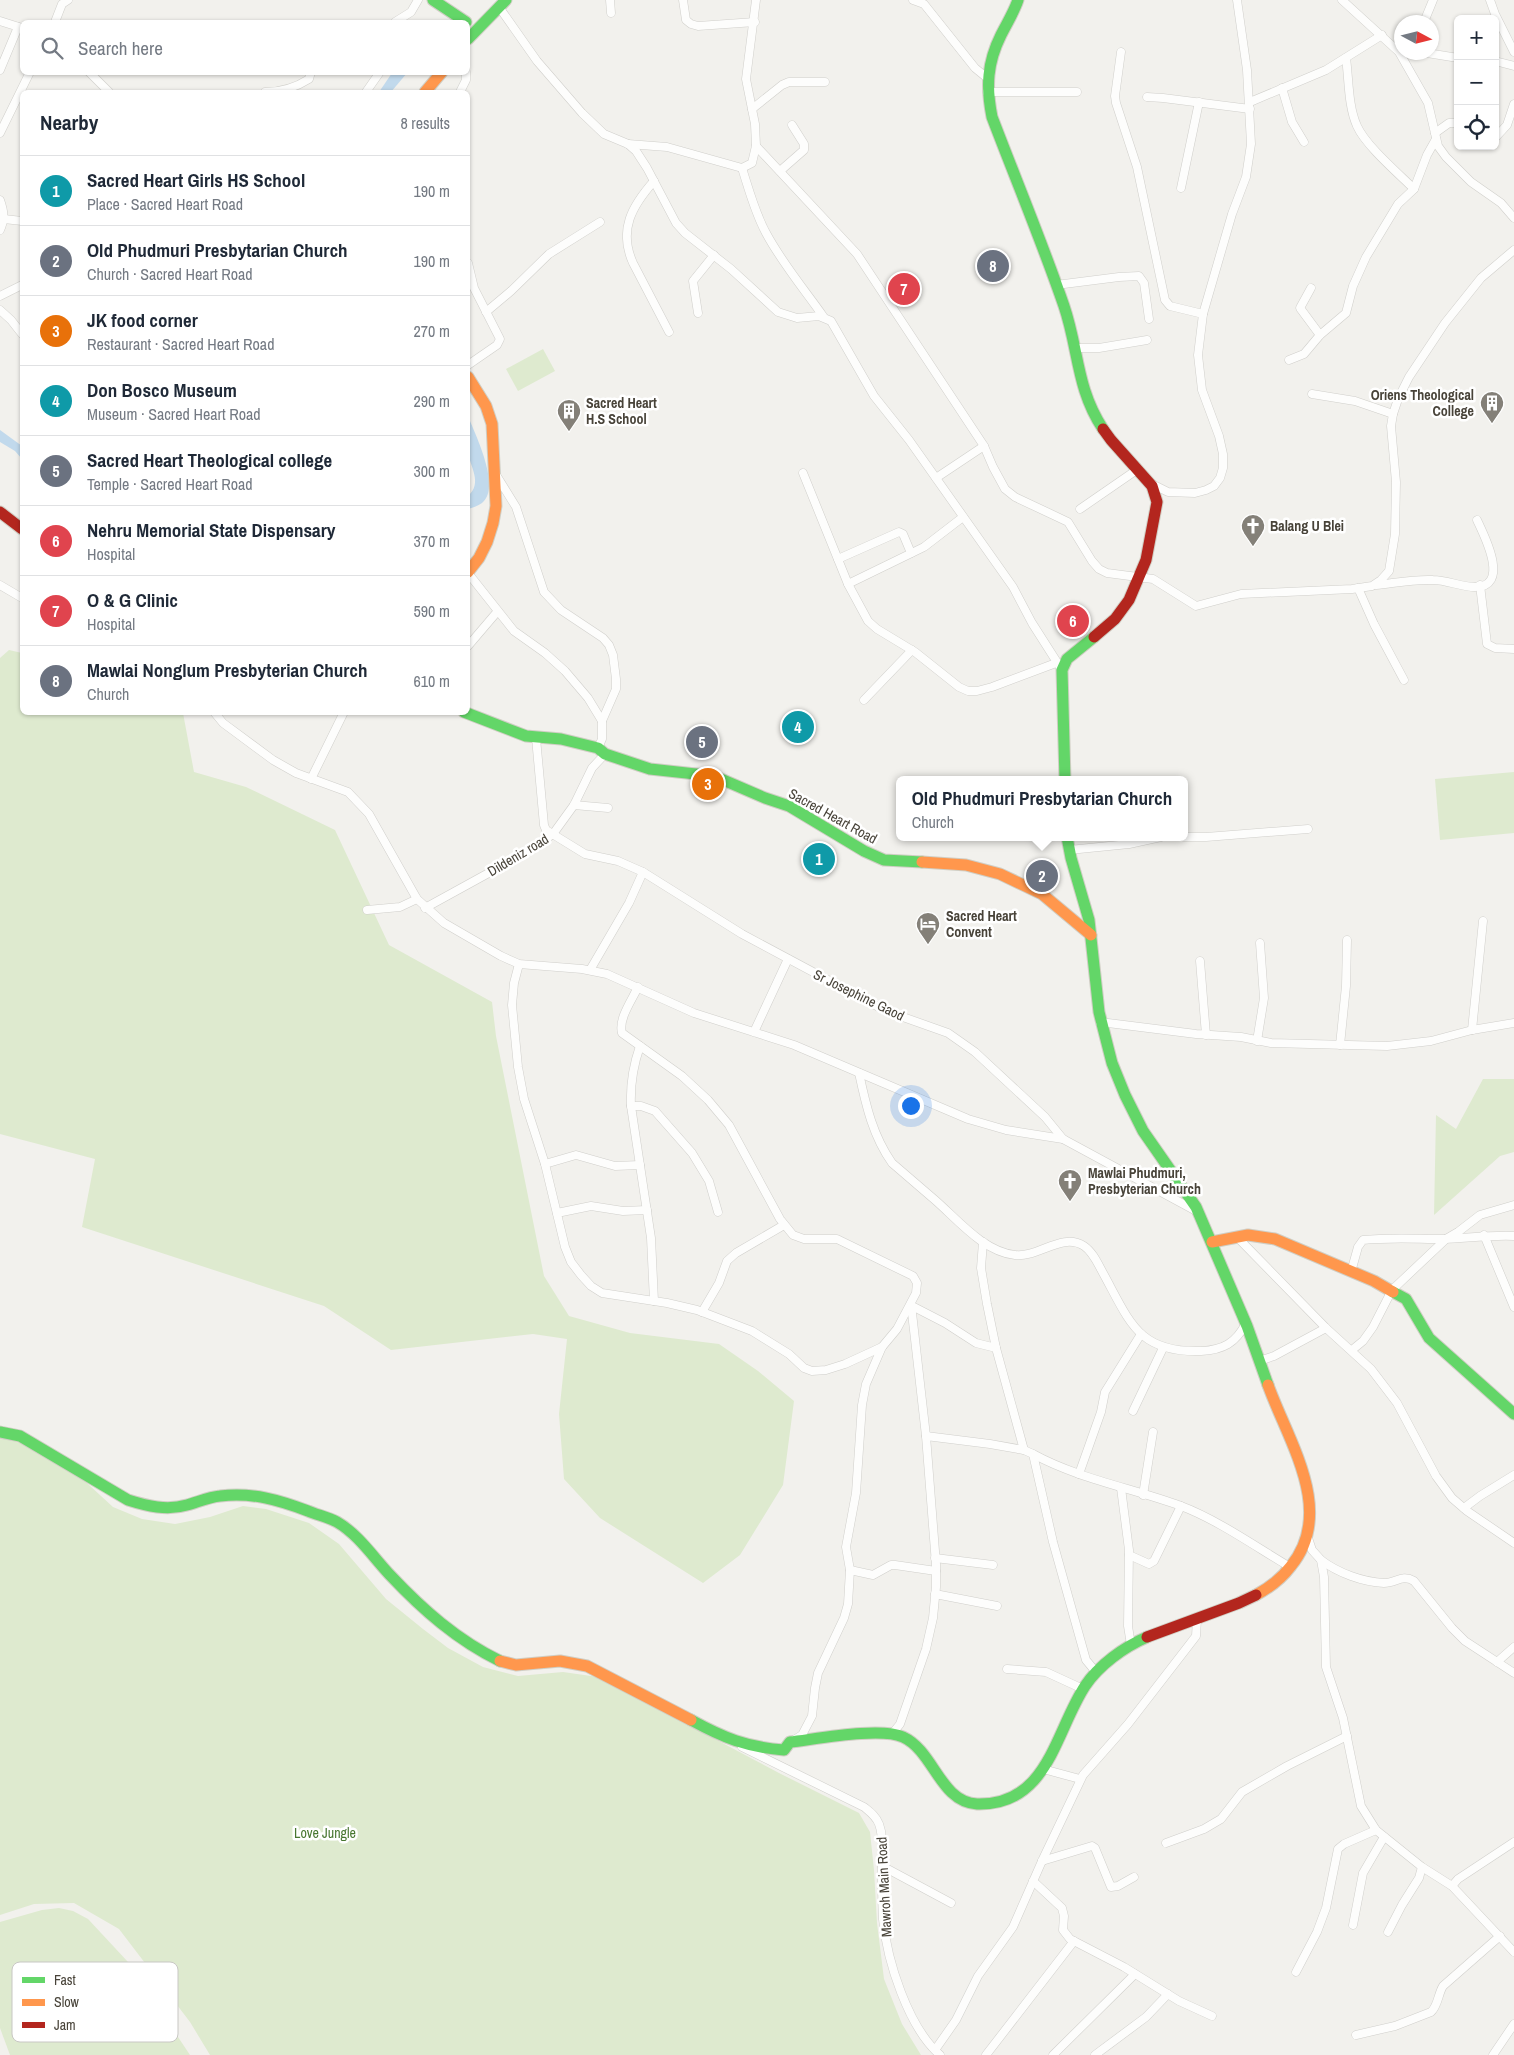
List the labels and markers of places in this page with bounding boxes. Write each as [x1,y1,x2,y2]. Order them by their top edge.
pin: 8 [977,247,1009,285]
pin: 7 [888,270,920,308]
place label: Oriens Theological College [1371,386,1474,420]
building icon: Oriens Theological College [1479,390,1505,424]
place label: Sacred Heart H.S School [586,394,657,428]
building icon: Sacred Heart H.S School [556,398,582,432]
church icon: Balang U Blei [1240,513,1266,547]
place label: Balang U Blei [1270,517,1344,535]
pin: 6 [1057,602,1089,640]
pin: 4 [782,708,814,746]
pin: 5 [686,723,718,761]
pin: 3 [692,765,724,803]
pin: 1 [803,840,835,878]
pin: 2 [1026,857,1058,895]
place label: Sacred Heart Convent [946,907,1017,941]
hotel icon: Sacred Heart Convent [915,911,941,945]
place label: Mawlai Phudmuri, Presbyterian Church [1088,1164,1201,1198]
church icon: Mawlai Phudmuri, Presbyterian Church [1057,1168,1083,1202]

